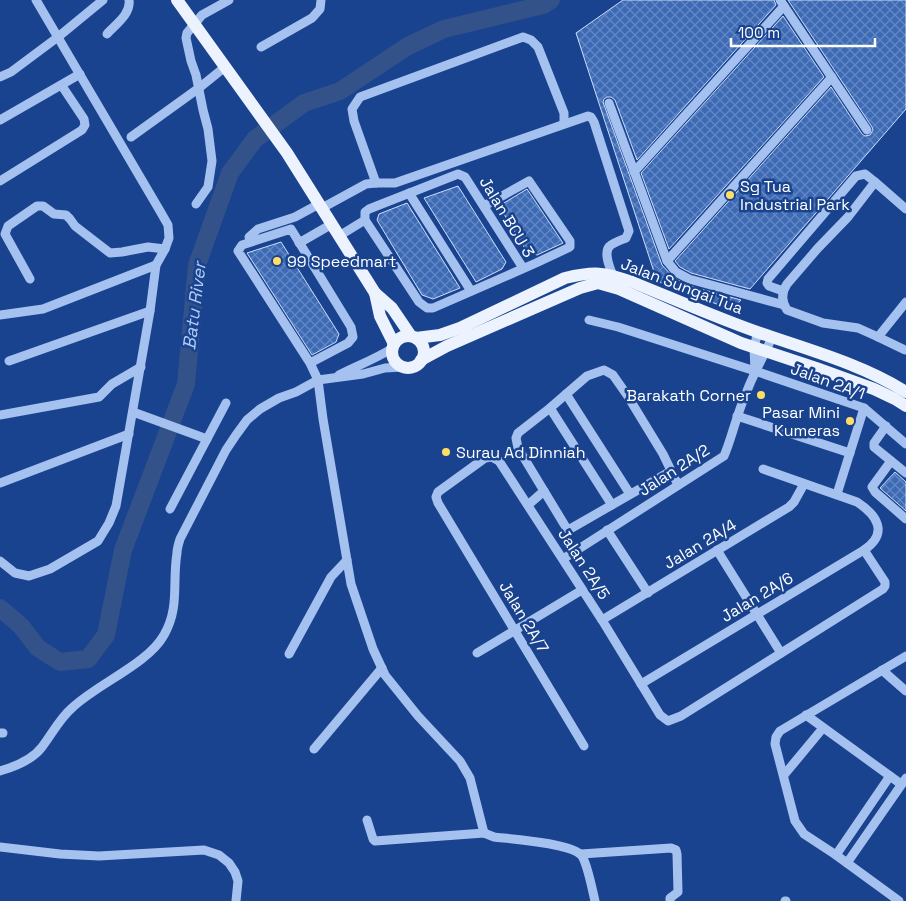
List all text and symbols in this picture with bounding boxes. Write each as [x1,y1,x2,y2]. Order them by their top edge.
scale bar [731,15,875,47]
text: 100 m [738,23,780,42]
street label: Jalan BCU 3 [475,173,539,261]
place label: Sg Tua Industrial Park [740,176,850,215]
marker: Sg Tua Industrial Park [724,189,736,201]
place label: 99 Speedmart [287,251,396,272]
street label: Jalan Sungai Tua [618,253,746,319]
marker: 99 Speedmart [271,255,283,267]
water label: Batu River [177,259,211,351]
street label: Jalan 2A/1 [788,358,868,404]
place label: Barakath Corner [626,385,751,406]
marker: Barakath Corner [755,389,767,401]
place label: Pasar Mini Kumeras [762,402,840,441]
marker: Pasar Mini Kumeras [844,415,856,427]
street label: Jalan 2A/2 [634,439,714,501]
place label: Surau Ad Dinniah [456,442,586,463]
marker: Surau Ad Dinniah [440,446,452,458]
street label: Jalan 2A/4 [660,514,740,574]
street label: Jalan 2A/5 [553,524,615,604]
street label: Jalan 2A/6 [717,567,797,627]
street label: Jalan 2A/7 [494,577,554,657]

